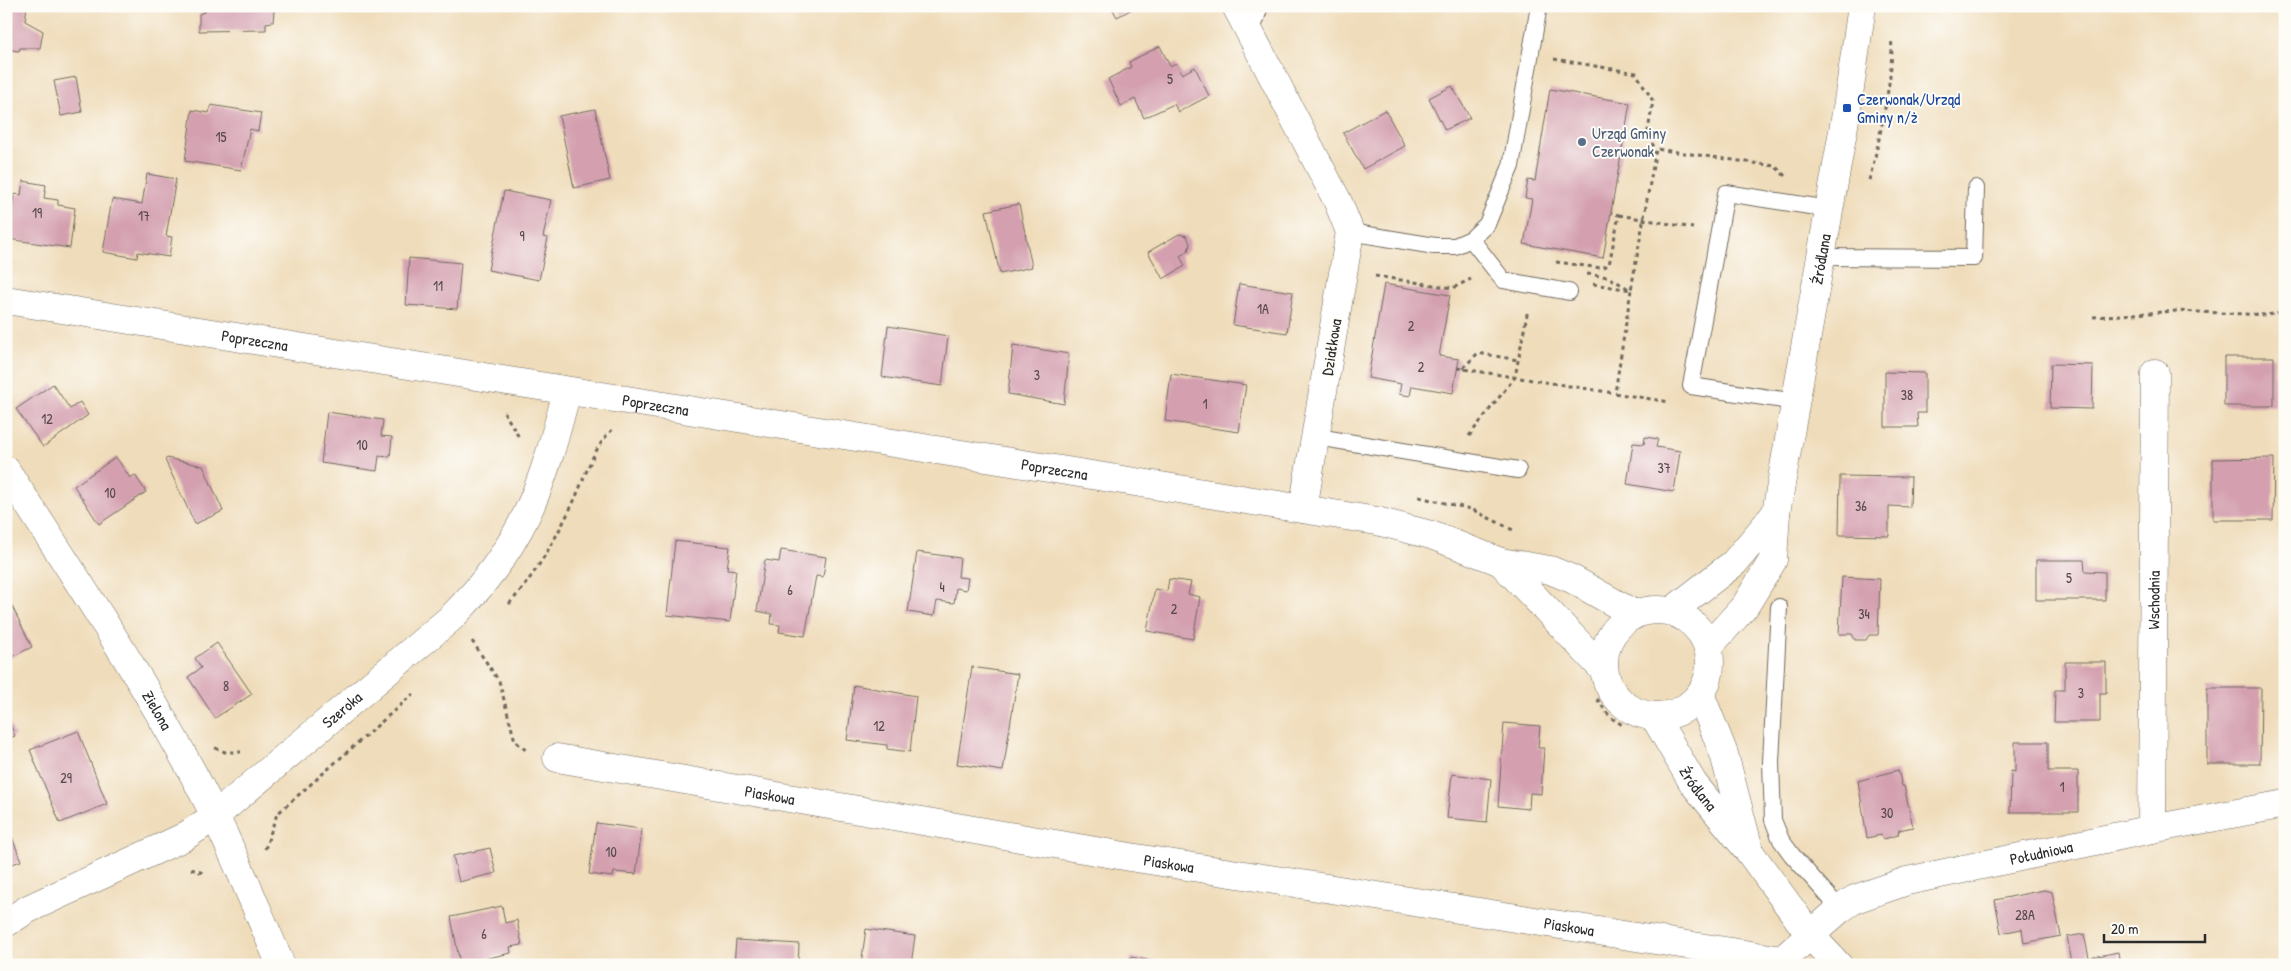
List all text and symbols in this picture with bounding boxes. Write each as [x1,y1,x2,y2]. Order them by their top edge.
house number: 5 [1167,69,1173,88]
place label: Czerwonak/Urząd Gminy n/ż [1857,88,1960,128]
marker: Czerwonak/Urząd Gminy n/ż [1841,102,1853,114]
place label: Urząd Gminy Czerwonak [1592,122,1666,162]
house number: 15 [215,127,227,146]
marker: Urząd Gminy Czerwonak [1576,136,1588,148]
house number: 19 [32,203,42,222]
house number: 17 [138,206,150,225]
house number: 9 [519,226,525,245]
street label: Źródlana [1805,232,1836,286]
house number: 11 [433,276,443,295]
house number: 1A [1257,299,1269,318]
house number: 2 [1408,316,1415,335]
street label: Działkowa [1316,317,1346,377]
street label: Poprzeczna [220,324,290,356]
house number: 2 [1418,357,1425,376]
house number: 3 [1034,365,1040,384]
house number: 38 [1901,385,1913,404]
street label: Poprzeczna [621,389,690,421]
house number: 1 [1202,394,1208,413]
house number: 12 [41,409,53,428]
house number: 10 [356,435,368,454]
street label: Poprzeczna [1020,453,1089,485]
house number: 37 [1657,458,1671,477]
house number: 10 [104,483,116,502]
house number: 36 [1855,496,1867,515]
house number: 5 [2066,568,2072,587]
street label: Wschodnia [2142,571,2165,629]
house number: 4 [939,577,945,596]
house number: 6 [787,580,793,599]
house number: 2 [1171,599,1178,618]
house number: 34 [1858,604,1870,623]
house number: 8 [223,676,229,695]
house number: 3 [2078,683,2084,702]
street label: Zielona [137,686,178,734]
street label: Szeroka [317,686,367,733]
house number: 12 [873,716,885,735]
street label: Źródlana [1674,762,1722,816]
house number: 29 [60,768,72,787]
house number: 1 [2059,777,2065,796]
street label: Piaskowa [743,780,797,810]
house number: 30 [1881,803,1893,822]
street label: Południowa [2008,835,2075,870]
house number: 10 [605,842,617,861]
street label: Piaskowa [1142,848,1196,878]
house number: 28A [2015,905,2035,924]
scale bar [2104,911,2205,943]
street label: Piaskowa [1542,912,1596,941]
text: 20 m [2111,918,2138,939]
house number: 6 [481,924,487,943]

